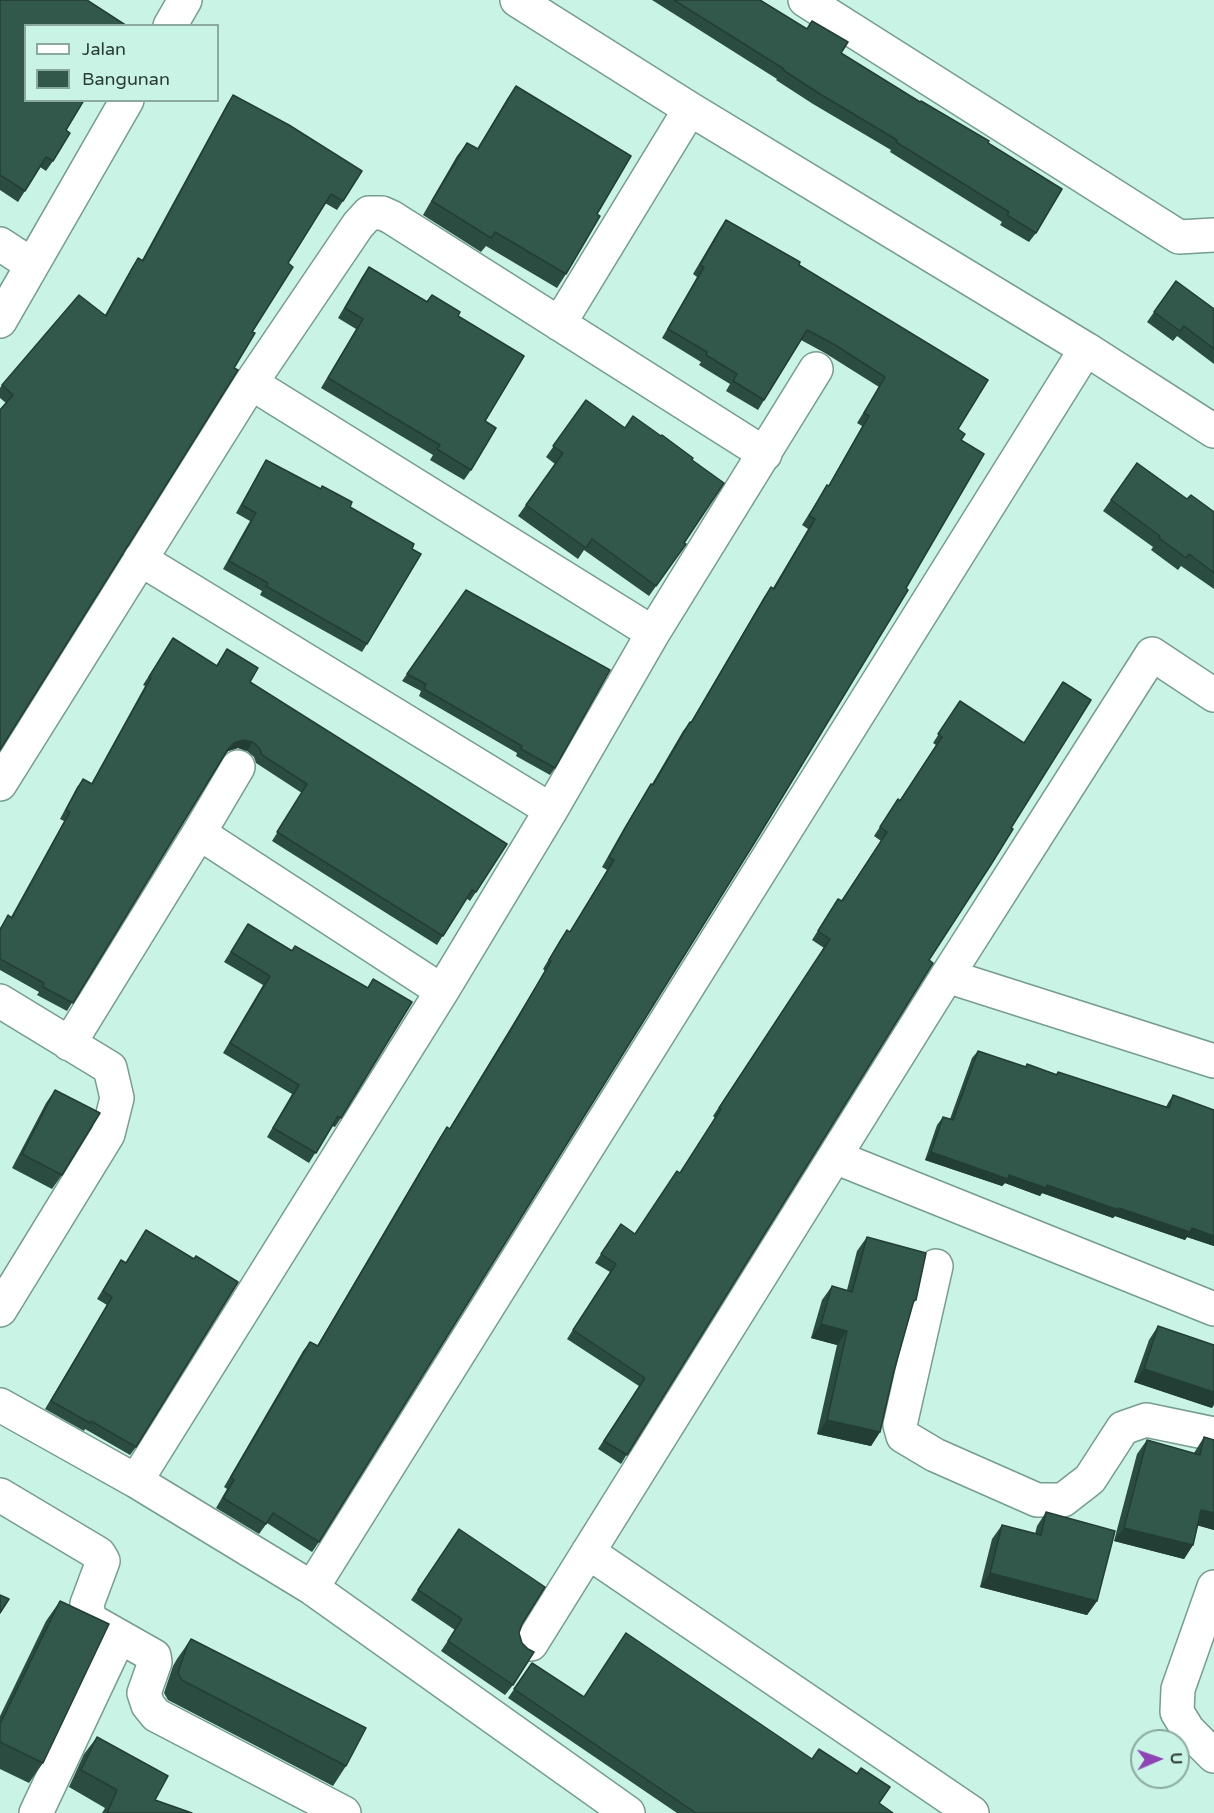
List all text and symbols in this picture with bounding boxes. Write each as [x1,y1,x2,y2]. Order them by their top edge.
legend [24,24,219,102]
text: Jalan [82,38,126,60]
text: Bangunan [82,68,170,90]
north arrow [1130,1729,1190,1789]
text: U [1166,1752,1186,1765]

